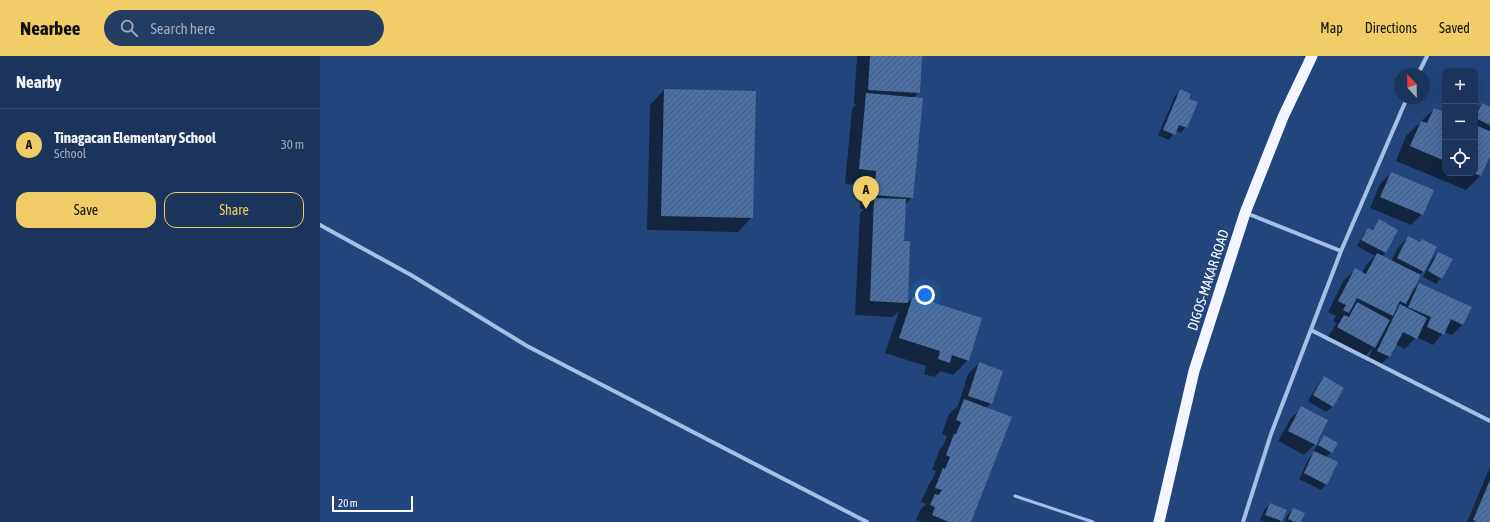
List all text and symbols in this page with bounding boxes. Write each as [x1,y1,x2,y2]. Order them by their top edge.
search box [104,10,384,46]
text: Nearbee [20,17,80,39]
icon: search [118,17,140,39]
text: Search here [150,20,215,37]
text: Map [1320,20,1343,36]
text: Directions [1365,20,1417,36]
text: Saved [1439,20,1470,36]
north arrow [1394,68,1430,104]
map controls [1442,68,1478,176]
button: + [1442,68,1478,104]
text: Nearby [16,72,62,92]
button: − [1442,104,1478,140]
text: Tinagacan Elementary School [54,129,216,146]
text: A [26,137,32,152]
text: 30 m [281,137,304,152]
button: locate [1442,140,1478,176]
text: School [54,146,86,161]
pin: A [853,176,879,209]
button: Save [16,192,156,228]
button: Share [164,192,304,228]
street label: DIGOS-MAKAR ROAD [1184,227,1232,332]
your location [915,285,935,305]
scale bar [332,494,413,513]
text: 20 m [338,497,358,509]

